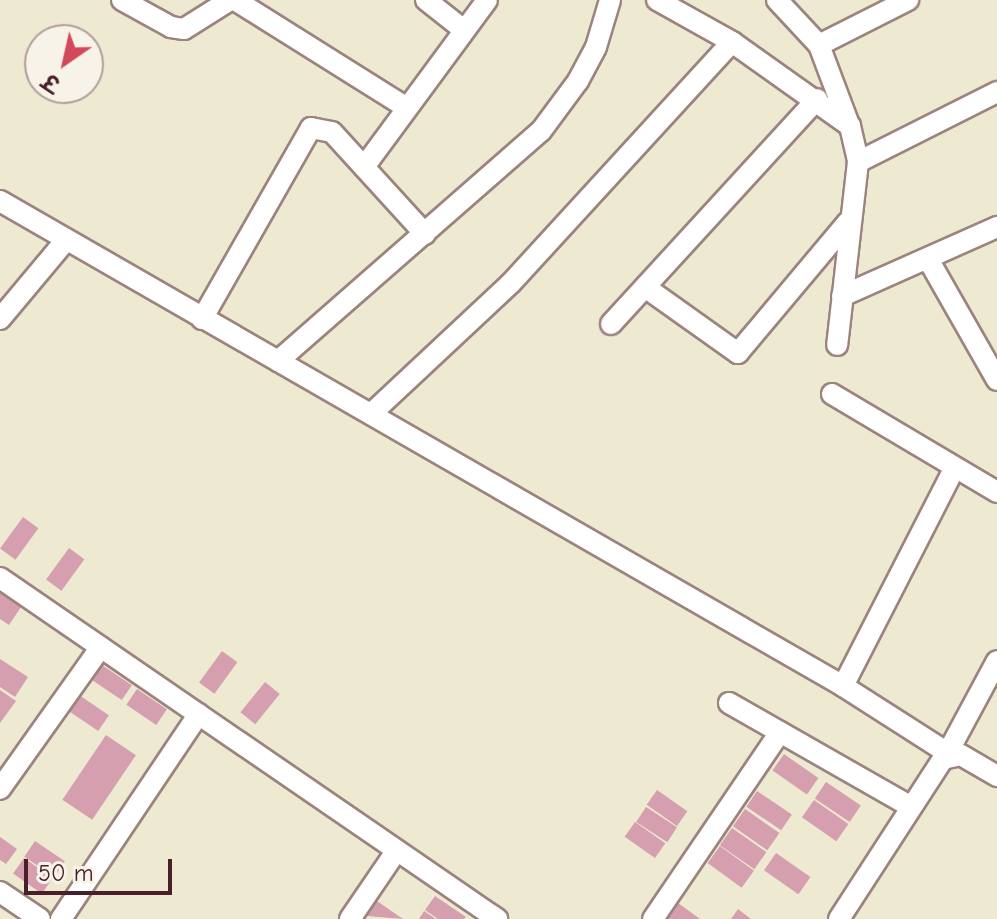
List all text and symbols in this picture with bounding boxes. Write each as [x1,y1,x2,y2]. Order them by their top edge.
north arrow [24,24,104,104]
text: उ [38,67,65,97]
scale bar [28,843,176,893]
text: 50 m [38,859,94,887]

